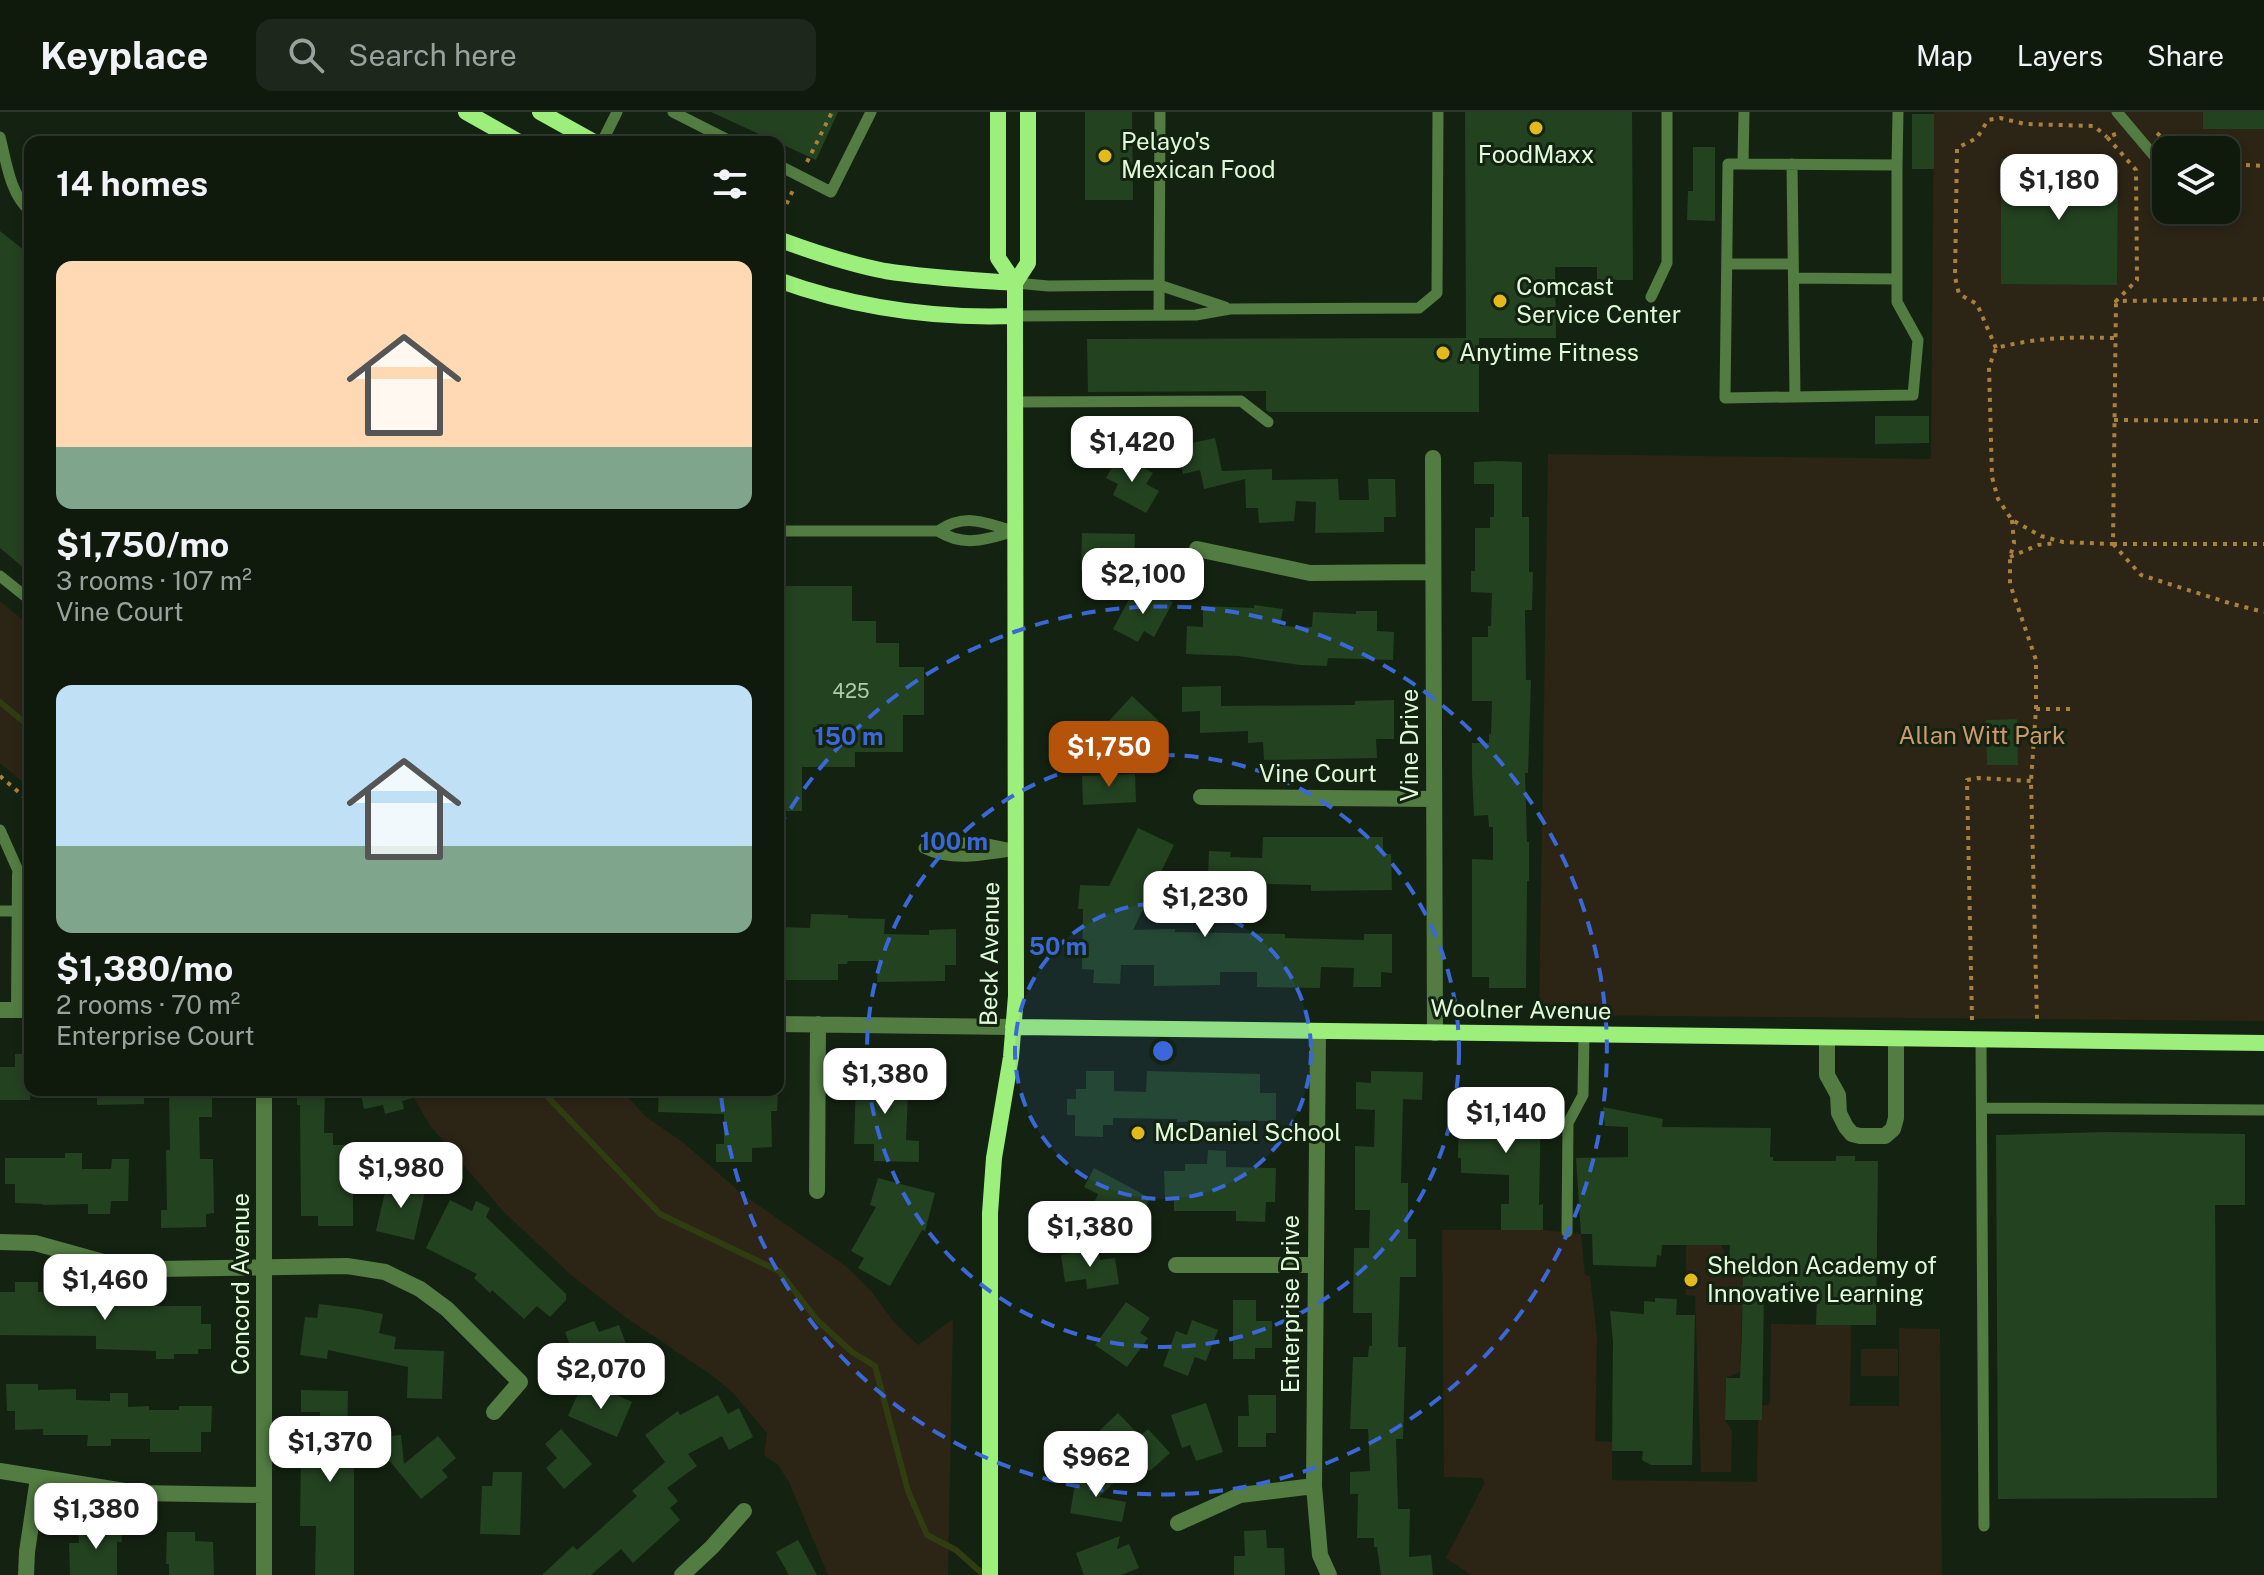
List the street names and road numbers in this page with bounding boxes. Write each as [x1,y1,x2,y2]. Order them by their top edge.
street label: Vine Drive [1395,689,1423,801]
street label: Vine Court [1259,759,1377,787]
street label: Beck Avenue [974,882,1004,1026]
street label: Woolner Avenue [1430,993,1612,1025]
street label: Concord Avenue [226,1193,254,1375]
street label: Enterprise Drive [1276,1215,1304,1393]

